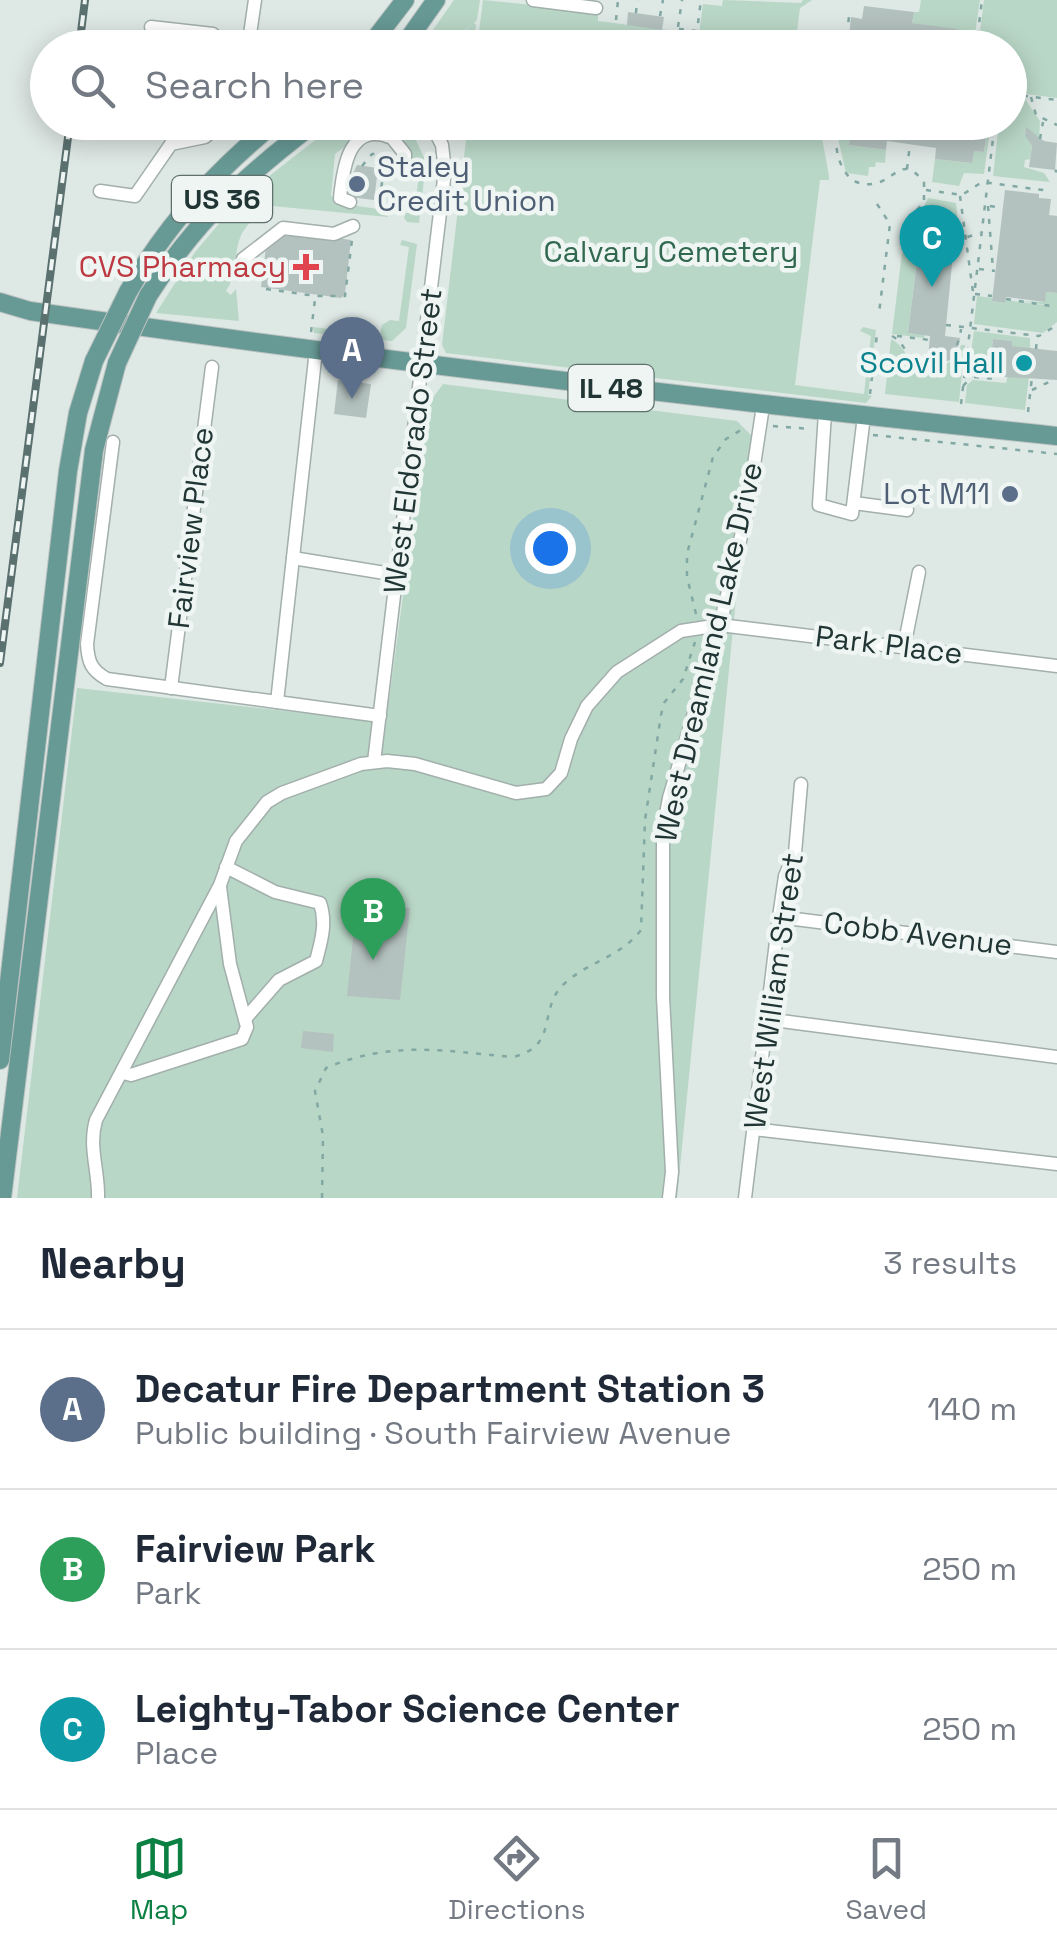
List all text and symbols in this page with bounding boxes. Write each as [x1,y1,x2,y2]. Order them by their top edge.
search box [30,30,1027,140]
icon: search [65,58,120,113]
text: Search here [145,61,364,109]
place label: Staley Credit Union [377,147,556,220]
marker: Staley Credit Union [346,173,368,195]
road number: US 36 [172,176,272,222]
pin: C [900,204,964,287]
park label: Calvary Cemetery [544,232,798,271]
place label: CVS Pharmacy [79,247,286,286]
marker: CVS Pharmacy [295,256,317,278]
street label: West Eldorado Street [374,286,451,596]
pin: A [320,316,384,399]
place label: Scovil Hall [860,343,1004,382]
marker: Scovil Hall [1013,352,1035,374]
road number: IL 48 [568,365,654,411]
street label: Fairview Place [159,425,222,631]
street label: West Dreamland Lake Drive [646,458,771,845]
place label: Lot M11 [883,474,990,513]
marker: Lot M11 [999,483,1021,505]
your location [525,523,576,574]
street label: Park Place [813,616,965,673]
street label: West William Street [735,850,812,1132]
pin: B [340,878,406,960]
street label: Cobb Avenue [822,903,1015,964]
text: Nearby [40,1237,186,1290]
text: 3 results [883,1243,1017,1283]
text: Decatur Fire Department Station 3 [135,1365,765,1413]
text: A [62,1389,83,1429]
text: 140 m [927,1389,1017,1429]
text: Public building · South Fairview Avenue [135,1413,731,1453]
text: Fairview Park [135,1525,375,1573]
text: B [62,1549,83,1589]
text: 250 m [922,1549,1017,1589]
text: Park [135,1573,202,1613]
text: Leighty-Tabor Science Center [135,1685,680,1733]
text: C [62,1709,83,1749]
text: 250 m [922,1709,1017,1749]
text: Place [135,1733,218,1773]
tab: Map [130,1831,188,1927]
tab: Directions [448,1831,585,1927]
tab: Saved [845,1831,927,1927]

